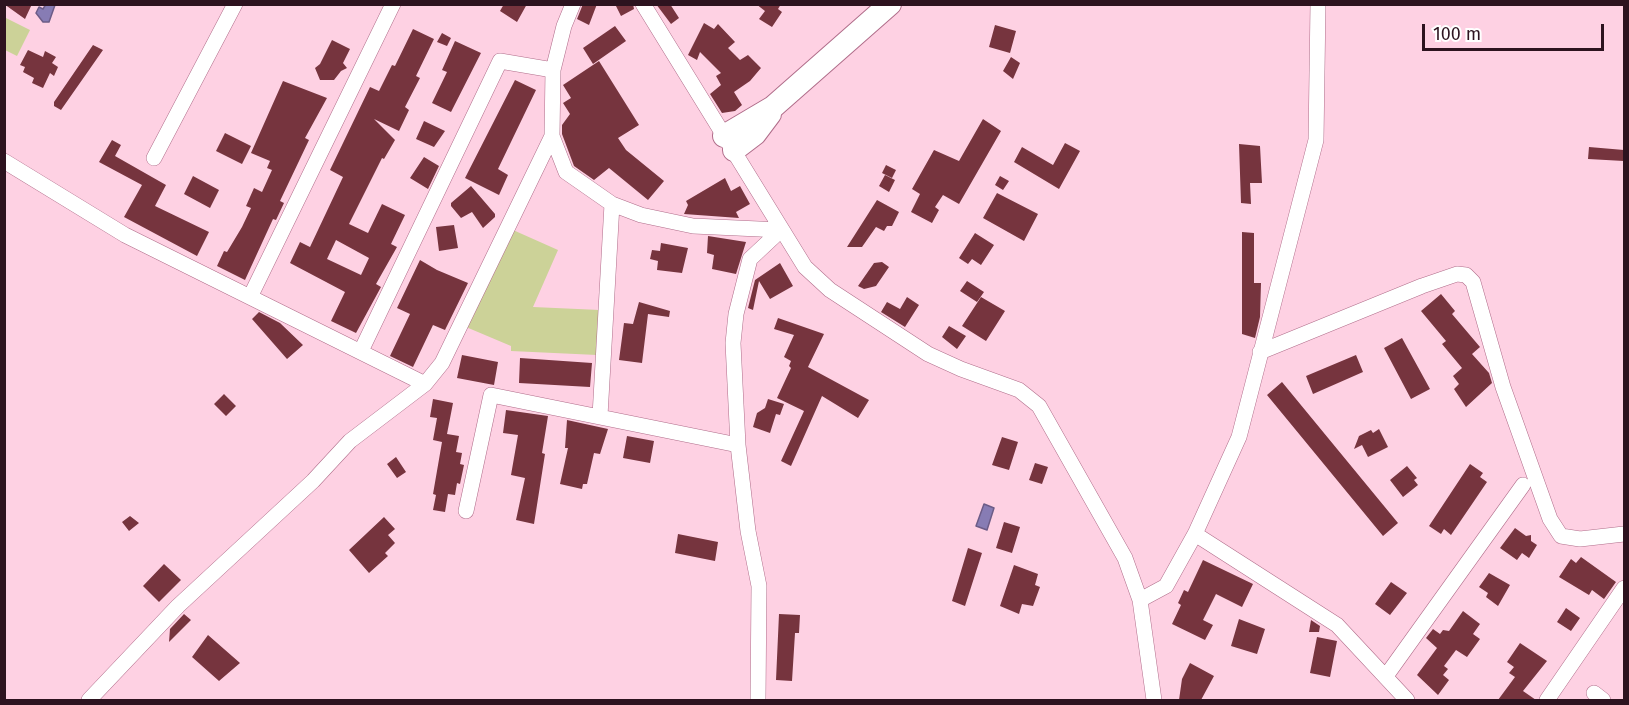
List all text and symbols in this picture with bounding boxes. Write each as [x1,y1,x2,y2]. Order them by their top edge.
scale bar [1425,12,1606,50]
text: 100 m [1433,23,1481,45]

